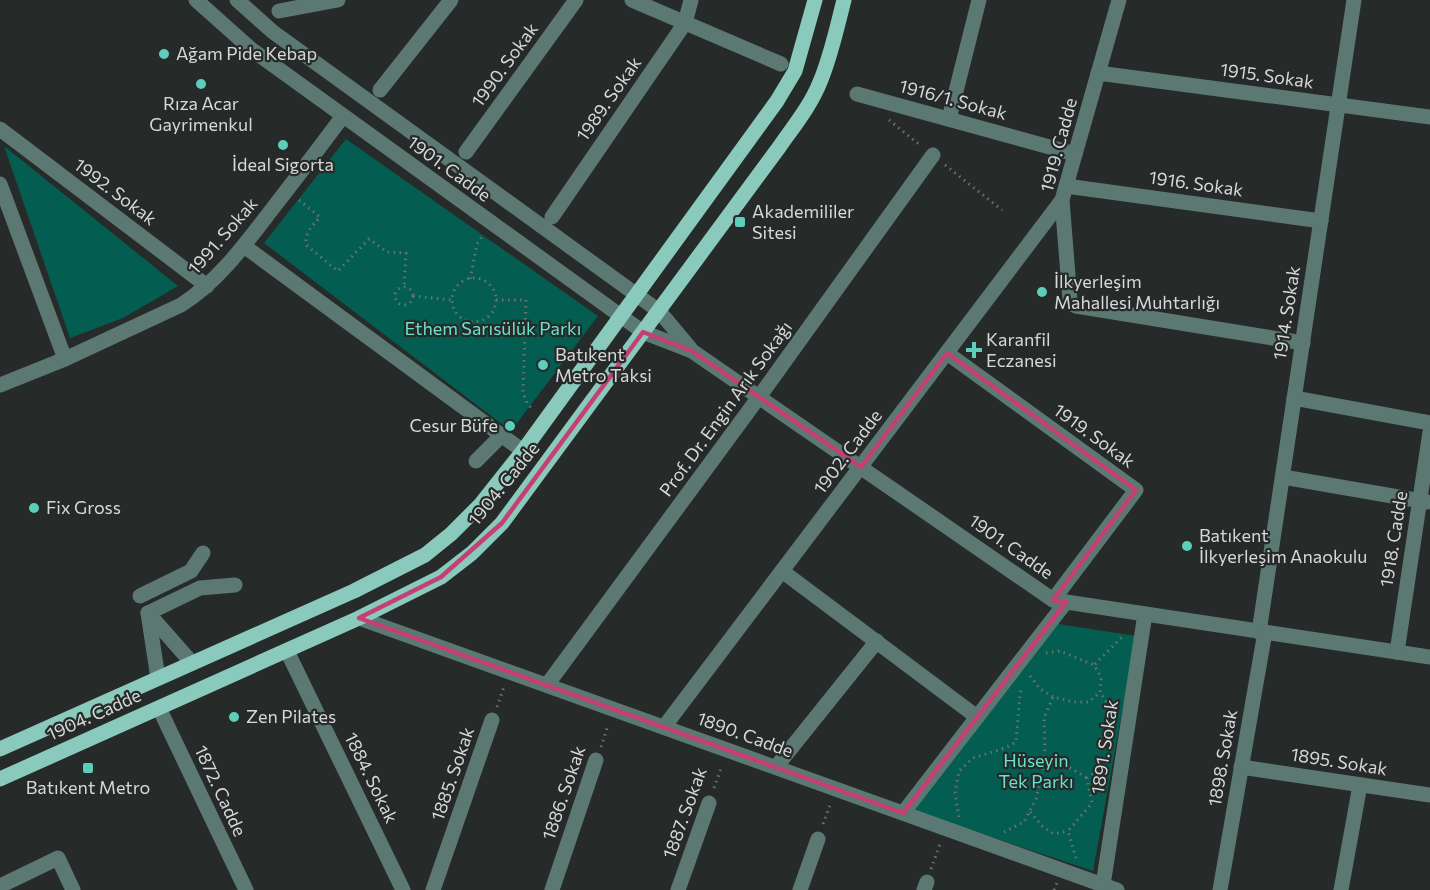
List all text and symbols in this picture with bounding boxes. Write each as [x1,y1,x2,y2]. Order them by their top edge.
street label: 1990. Sokak [466,18,542,111]
place label: Ağam Pide Kebap [176,42,317,64]
marker: Ağam Pide Kebap [157,47,171,61]
street label: 1989. Sokak [571,52,645,145]
street label: 1915. Sokak [1219,58,1316,92]
street label: 1916/1. Sokak [897,74,1010,124]
marker: Rıza Acar Gayrimenkul [194,77,208,91]
place label: Rıza Acar Gayrimenkul [149,92,253,135]
street label: 1919. Cadde [1035,95,1081,194]
street label: 1901. Cadde [404,131,496,206]
marker: İdeal Sigorta [276,138,290,152]
street label: 1992. Sokak [70,153,161,229]
place label: İdeal Sigorta [232,153,334,175]
street label: 1916. Sokak [1148,166,1245,201]
street label: 1991. Sokak [183,192,262,278]
place label: Akademililer Sitesi [752,200,854,243]
marker: Akademililer Sitesi [733,215,747,229]
street label: 1914. Sokak [1268,264,1304,361]
place label: İlkyerleşim Mahallesi Muhtarlığı [1054,270,1220,313]
marker: İlkyerleşim Mahallesi Muhtarlığı [1035,285,1049,299]
street label: Prof. Dr. Engin Arık Sokağı [654,316,796,500]
park label: Ethem Sarısülük Parkı [405,317,582,339]
place label: Karanfil Eczanesi [986,328,1057,371]
place label: Batıkent Metro Taksi [555,343,652,386]
marker: Karanfil Eczanesi [967,343,981,357]
marker: Batıkent Metro Taksi [536,358,550,372]
street label: 1919. Sokak [1050,398,1140,472]
street label: 1902. Cadde [808,405,886,498]
place label: Cesur Büfe [409,414,498,436]
marker: Cesur Büfe [503,419,517,433]
street label: 1904. Cadde [463,437,543,529]
street label: 1918. Cadde [1375,489,1411,588]
place label: Fix Gross [46,496,121,518]
marker: Fix Gross [27,501,41,515]
street label: 1901. Cadde [965,509,1058,583]
place label: Batıkent İlkyerleşim Anaokulu [1199,524,1367,567]
marker: Batıkent İlkyerleşim Anaokulu [1180,539,1194,553]
street label: 1904. Cadde [43,684,144,745]
street label: 1891. Sokak [1086,698,1122,796]
place label: Zen Pilates [246,705,336,727]
street label: 1890. Cadde [694,706,796,762]
street label: 1898. Sokak [1203,707,1241,808]
marker: Zen Pilates [227,710,241,724]
street label: 1885. Sokak [426,724,478,823]
street label: 1884. Sokak [340,729,403,827]
street label: 1872. Cadde [190,742,252,840]
street label: 1886. Sokak [537,742,590,843]
street label: 1895. Sokak [1289,743,1389,780]
park label: Hüseyin Tek Parkı [998,749,1074,792]
marker: Batıkent Metro [81,761,95,775]
street label: 1887. Sokak [657,764,711,861]
place label: Batıkent Metro [26,776,150,798]

